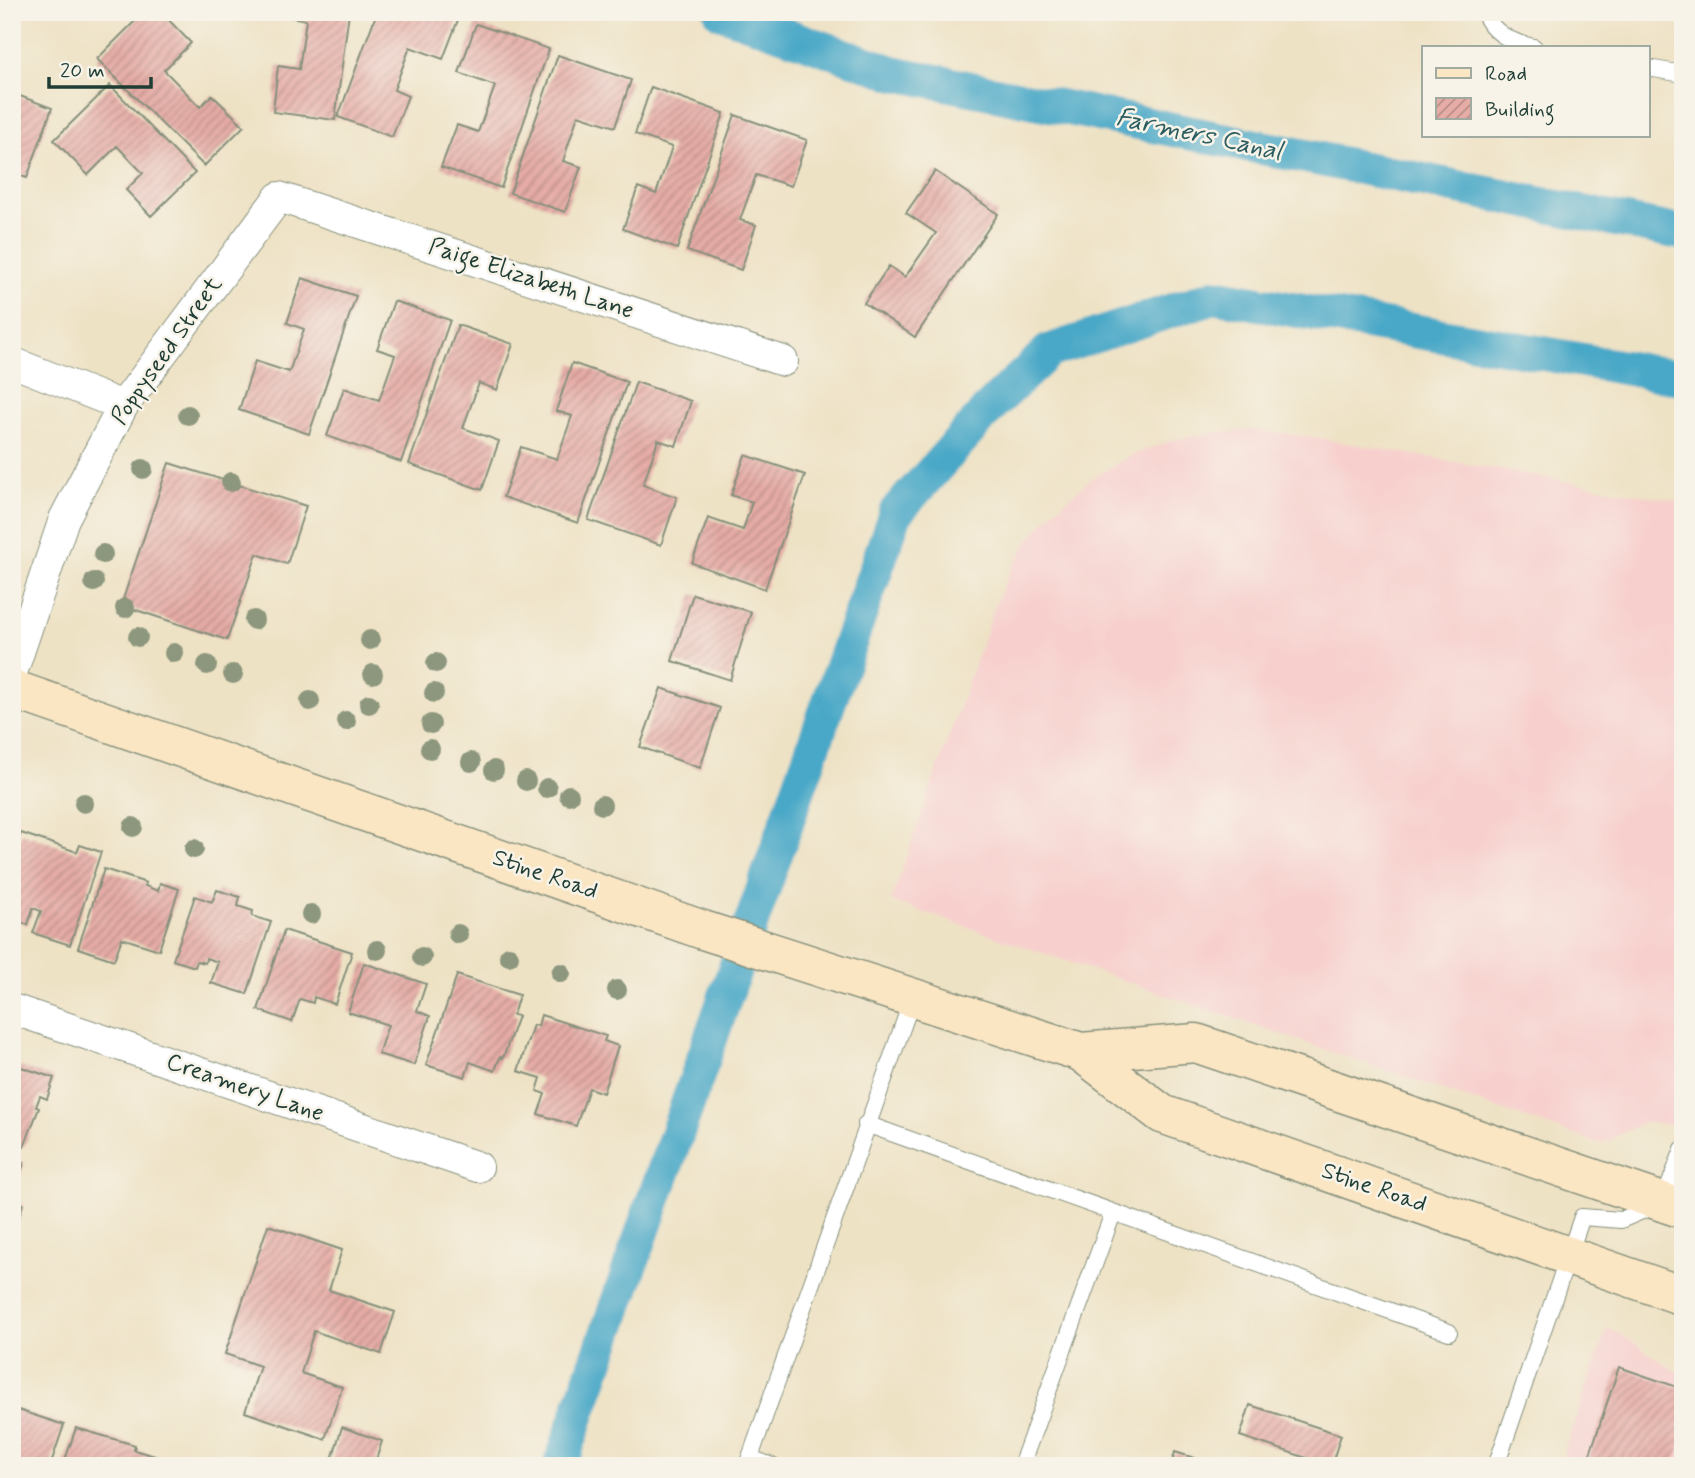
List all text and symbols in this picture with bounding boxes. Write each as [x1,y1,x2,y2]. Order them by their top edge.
scale bar [49,46,150,90]
legend [1422,46,1650,136]
text: 20 m [60,57,105,85]
text: Road [1485,60,1527,88]
text: Building [1485,96,1555,126]
water label: Farmers Canal [1113,101,1288,170]
street label: Paige Elizabeth Lane [423,231,638,330]
street label: Poppyseed Street [104,271,230,431]
street label: Stine Road [488,843,602,907]
street label: Creamery Lane [162,1047,328,1129]
street label: Stine Road [1317,1156,1431,1220]

